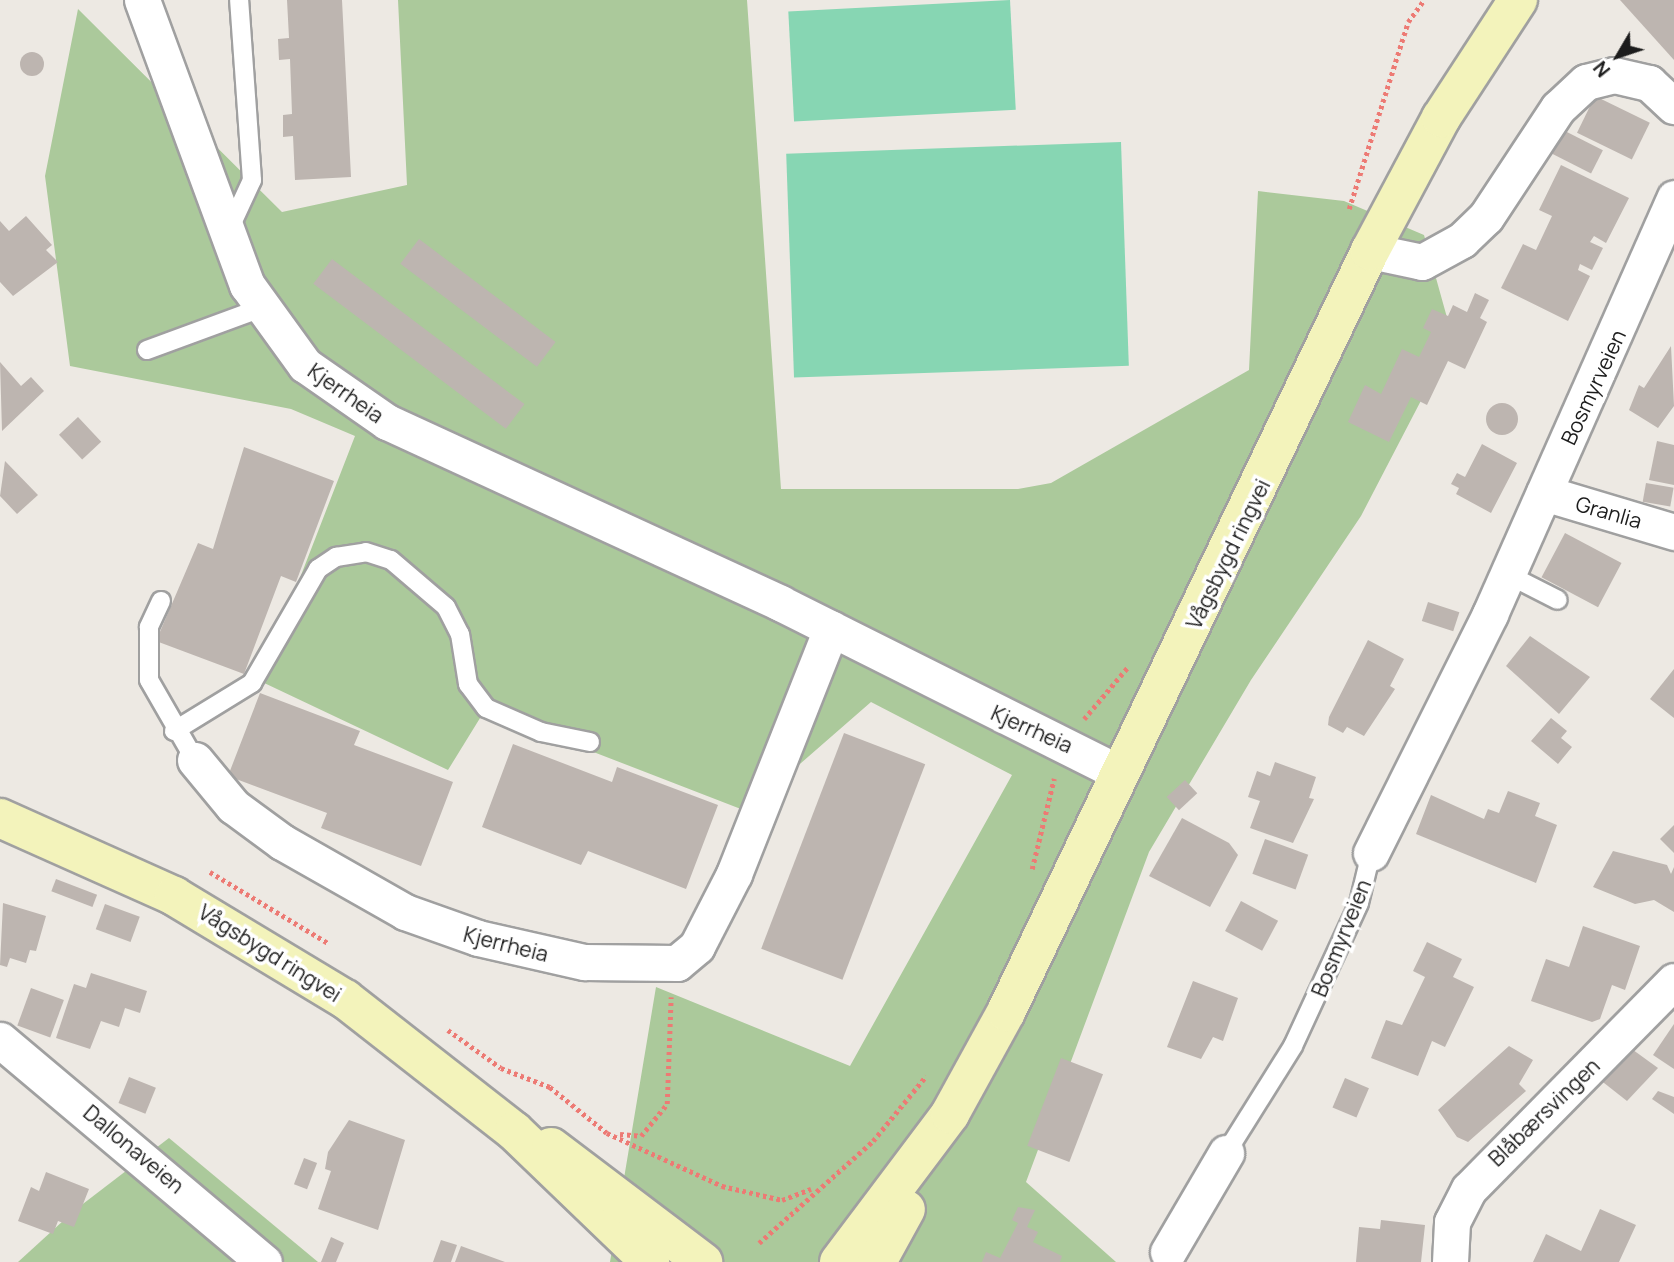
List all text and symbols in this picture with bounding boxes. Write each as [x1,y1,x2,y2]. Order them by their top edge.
north arrow [1583,21,1653,91]
text: N [1587,56,1616,83]
street label: Bosmyrveien [1555,325,1631,449]
street label: Kjerrheia [303,358,389,428]
street label: Vågsbygd ringvei [1181,475,1275,633]
street label: Granlia [1573,491,1645,533]
street label: Kjerrheia [987,700,1077,758]
street label: Bosmyrveien [1306,876,1376,1000]
street label: Vågsbygd ringvei [194,899,346,1007]
street label: Kjerrheia [461,921,551,967]
street label: Blåbærsvingen [1483,1053,1605,1171]
street label: Dallonaveien [79,1100,189,1198]

